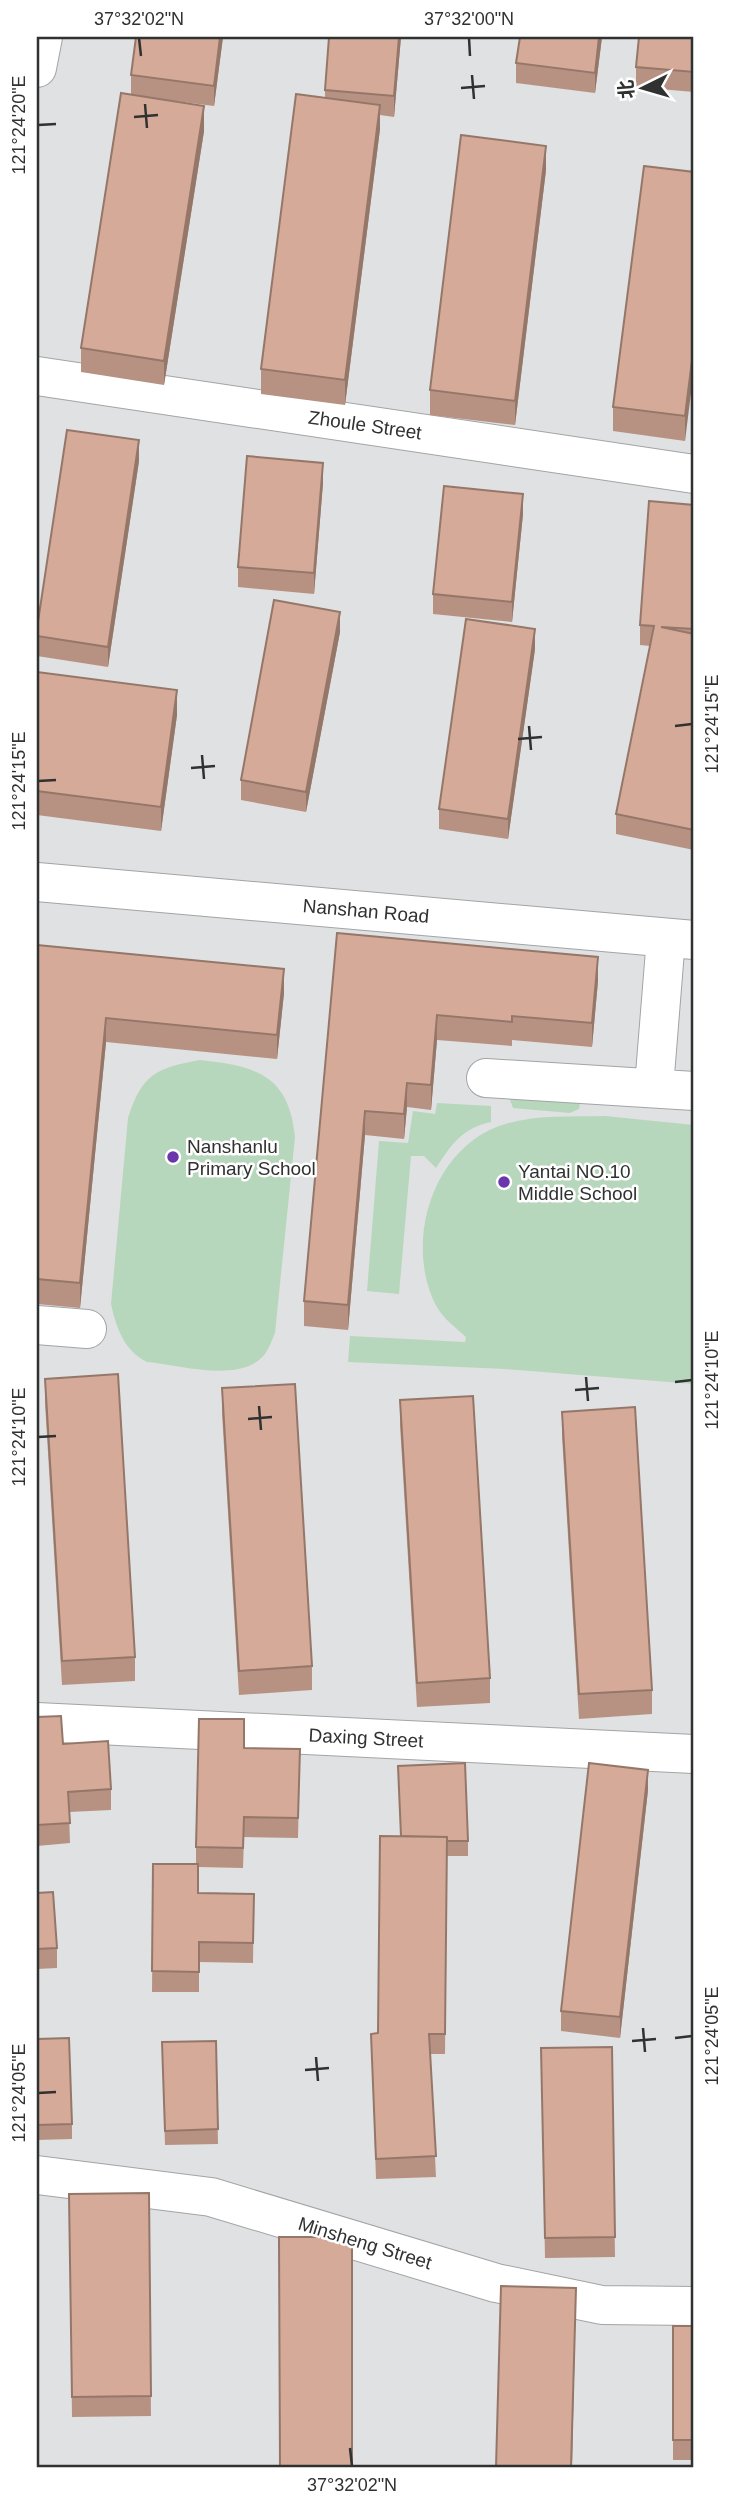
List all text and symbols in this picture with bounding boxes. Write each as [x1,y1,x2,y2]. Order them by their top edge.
text: 37°32'02"N [94,9,184,29]
text: 37°32'00"N [424,9,514,29]
north arrow [608,52,678,122]
text: 121°24'20"E [9,75,29,175]
text: 北 [615,79,638,100]
street label: Zhoule Street [307,407,424,443]
text: 121°24'15"E [702,674,722,774]
text: 121°24'15"E [9,731,29,831]
street label: Nanshan Road [302,895,430,927]
place label: Nanshanlu Primary School [187,1136,316,1179]
marker: Nanshanlu Primary School [165,1149,181,1165]
place label: Yantai NO.10 Middle School [518,1161,637,1204]
marker: Yantai NO.10 Middle School [496,1174,512,1190]
text: 121°24'10"E [702,1330,722,1430]
text: 121°24'10"E [9,1387,29,1487]
street label: Daxing Street [308,1725,425,1752]
text: 121°24'05"E [702,1986,722,2086]
text: 121°24'05"E [9,2043,29,2143]
street label: Minsheng Street [296,2213,435,2273]
text: 37°32'02"N [307,2475,397,2495]

